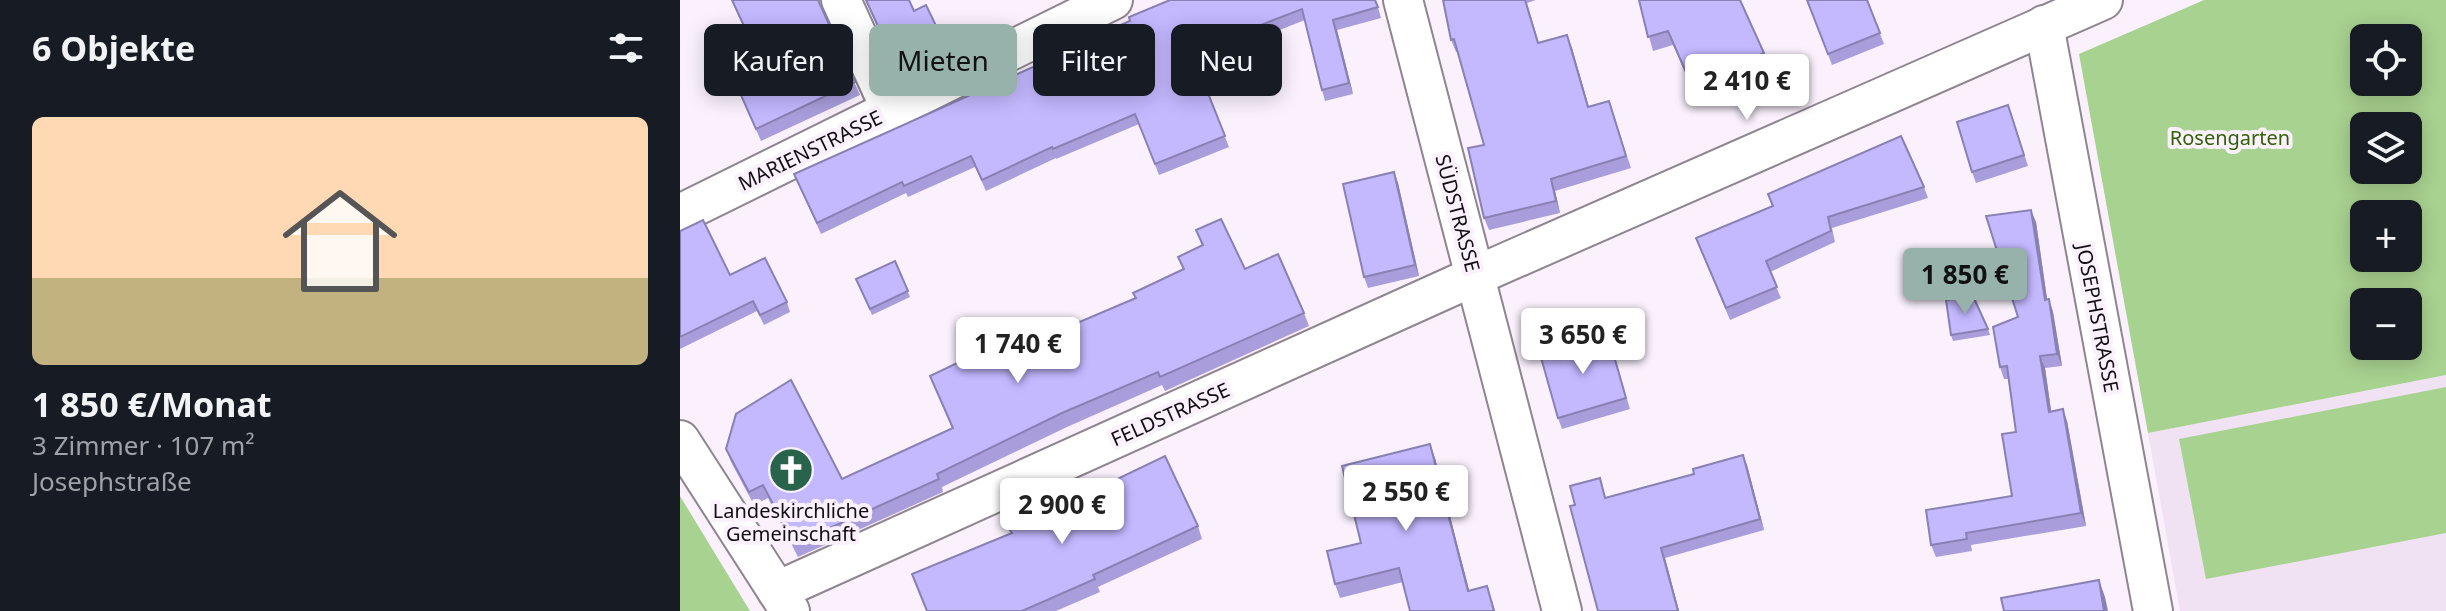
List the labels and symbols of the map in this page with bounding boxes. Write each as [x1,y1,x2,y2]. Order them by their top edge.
pin: 2 410 € [1673,54,1821,122]
street label: MARIENSTRASSE [734,103,886,197]
park label: Rosengarten [2170,124,2290,151]
street label: SÜDSTRASSE [1429,151,1487,275]
street label: JOSEPHSTRASSE [2070,240,2126,394]
pin: 1 850 € [1891,248,2039,316]
pin: 3 650 € [1509,308,1657,376]
pin: 1 740 € [944,317,1092,385]
street label: FELDSTRASSE [1107,376,1233,452]
church icon: Landeskirchliche Gemeinschaft [767,446,815,494]
pin: 2 550 € [1332,465,1480,533]
pin: 2 900 € [988,478,1136,546]
place label: Landeskirchliche Gemeinschaft [713,497,869,547]

